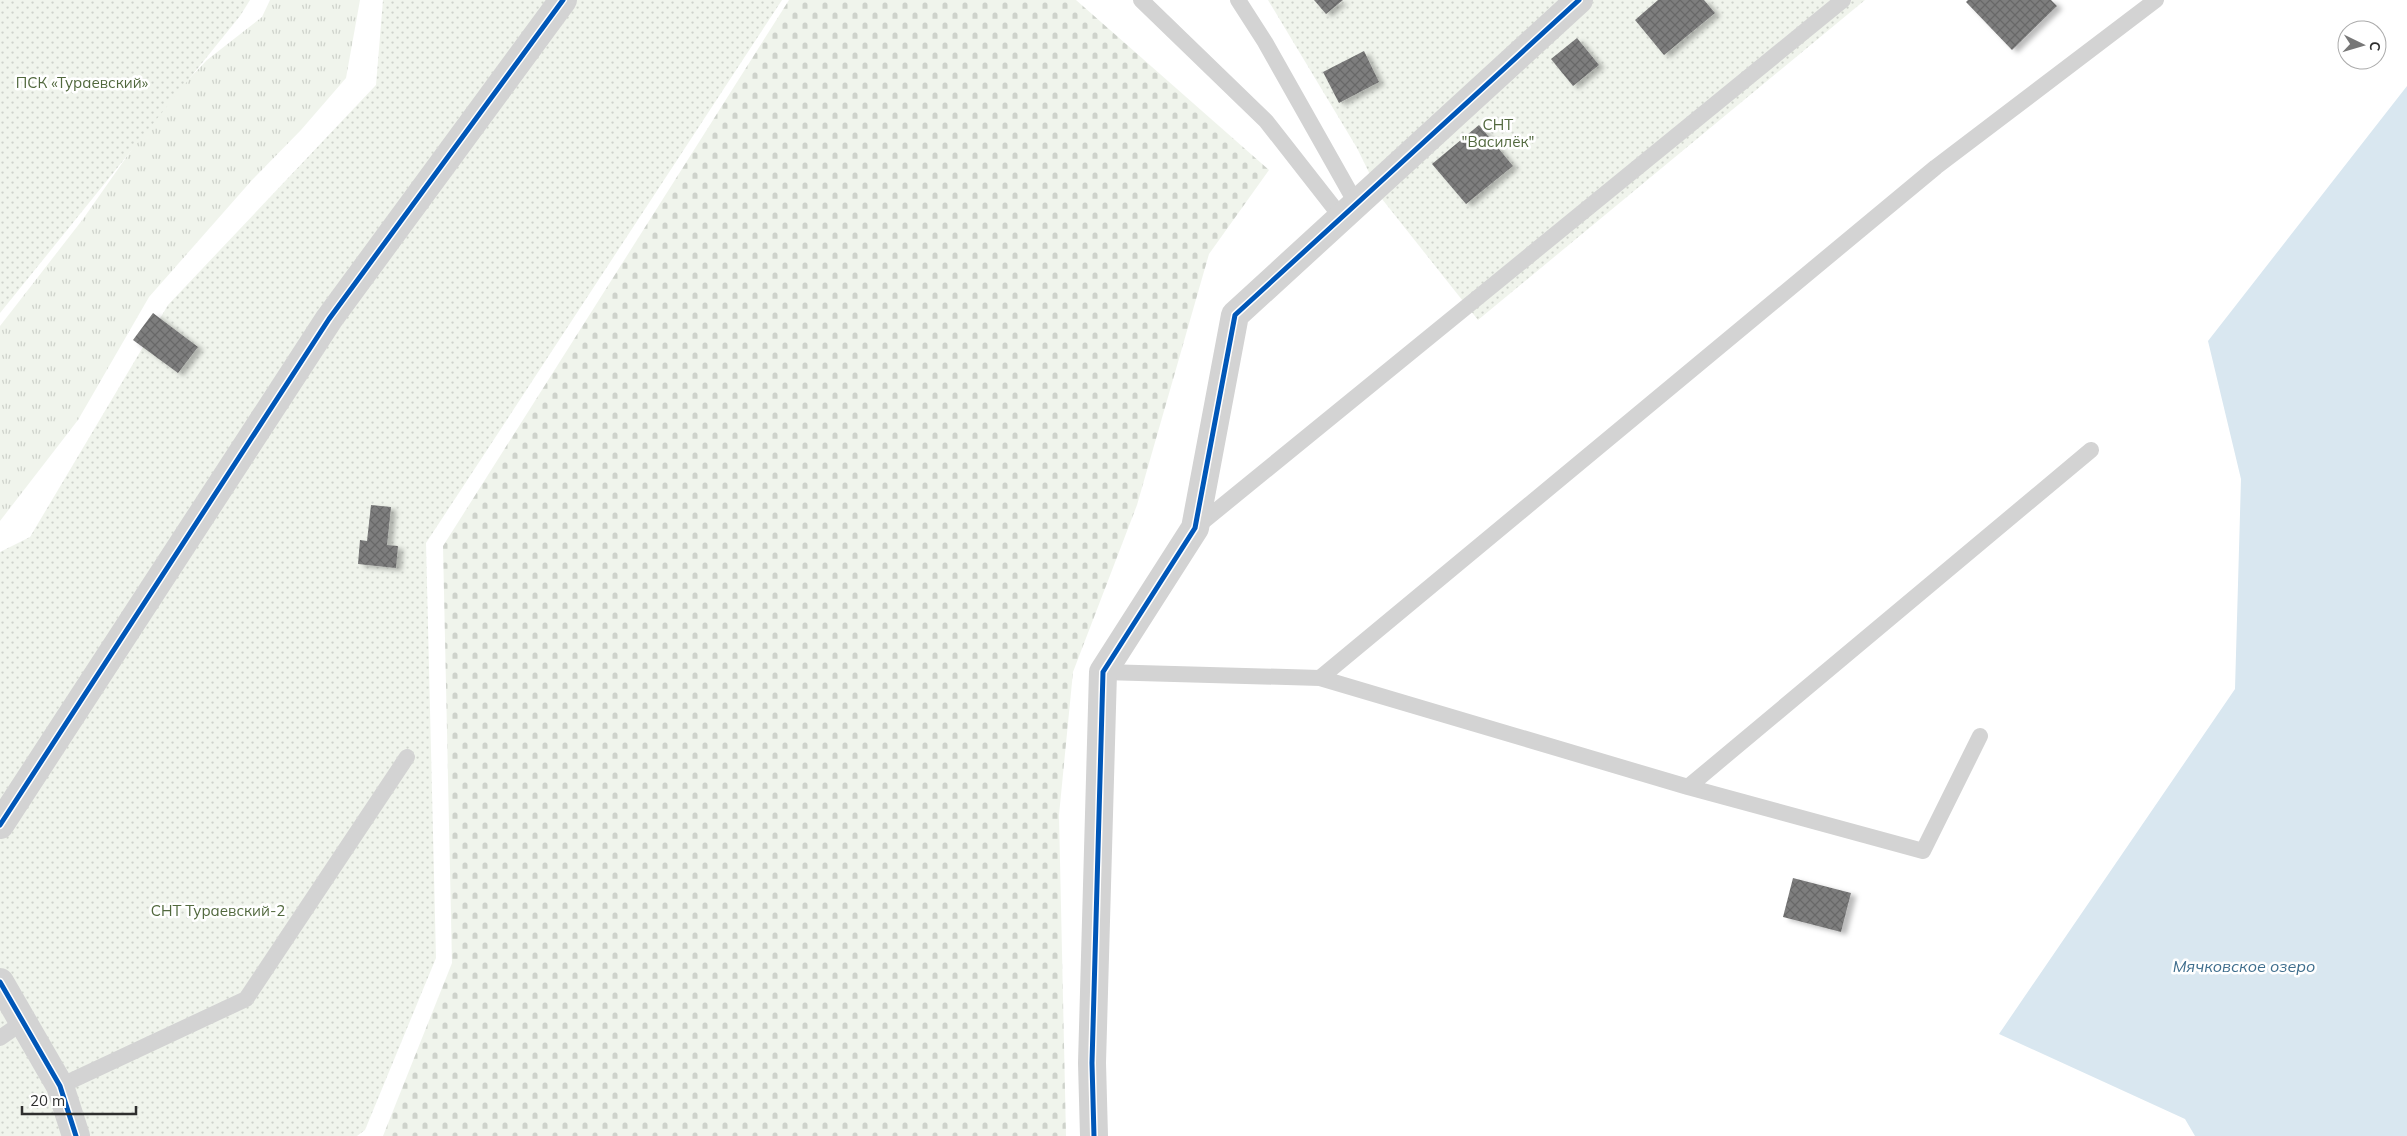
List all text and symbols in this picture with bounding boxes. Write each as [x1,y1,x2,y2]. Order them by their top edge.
north arrow [2337,20,2387,70]
text: С [2366,41,2384,52]
park label: ПСК «Тураевский» [16,73,149,92]
park label: СНТ "Василёк" [1462,115,1534,151]
park label: СНТ Тураевский-2 [151,901,285,920]
water label: Мячковское озеро [2173,956,2315,976]
scale bar [22,1084,136,1116]
text: 20 m [30,1091,65,1110]

